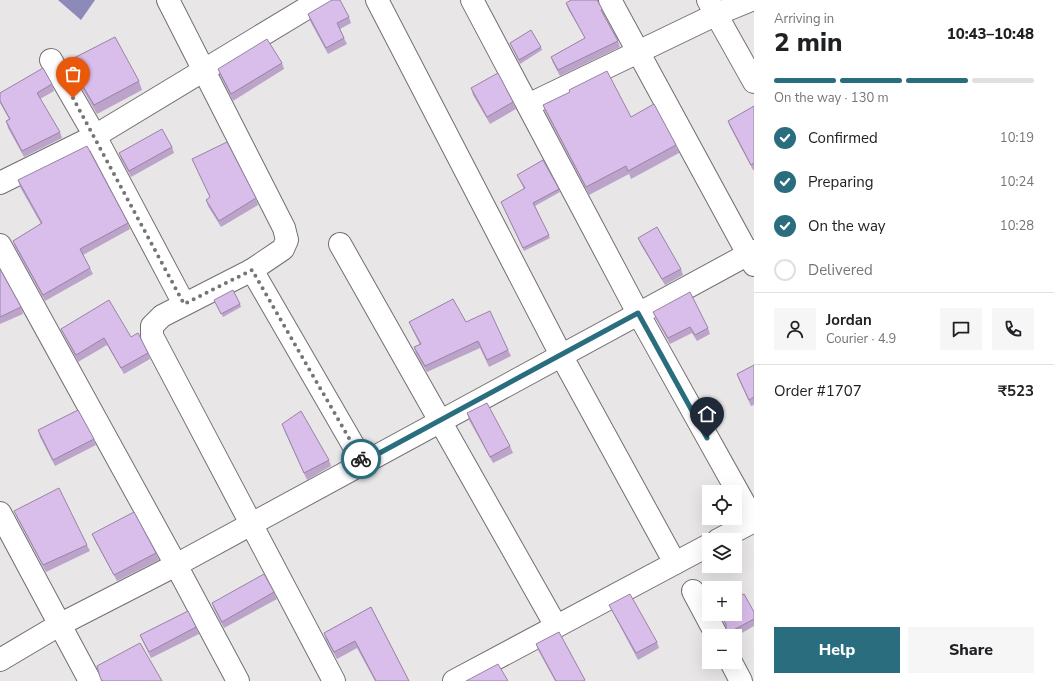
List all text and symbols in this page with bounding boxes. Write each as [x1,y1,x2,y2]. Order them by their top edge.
text: Arriving in [774,10,834,28]
text: 10:43–10:48 [947,24,1034,44]
text: 2 min [774,25,842,60]
pin [56,57,90,98]
icon: bag [62,63,84,85]
text: On the way · 130 m [774,89,889,107]
icon: check [774,127,796,149]
text: Confirmed [808,128,878,148]
text: 10:19 [1000,129,1034,147]
icon: check [774,171,796,193]
text: Preparing [808,172,873,192]
text: 10:24 [1000,173,1034,191]
icon: check [774,215,796,237]
text: On the way [808,216,886,236]
text: 10:28 [1000,217,1034,235]
text: Delivered [808,260,873,280]
button: person [774,308,816,350]
button: chat [940,308,982,350]
button: phone [992,308,1034,350]
text: Jordan [826,310,872,330]
text: Courier · 4.9 [826,330,896,348]
text: Order #1707 [774,381,862,401]
text: ₹523 [998,381,1034,401]
pin [690,397,724,438]
icon: home [696,403,718,425]
courier [341,439,381,479]
icon: bike [350,448,372,470]
map controls [702,485,742,669]
button: locate [702,485,742,525]
button: layers [702,533,742,573]
button: + [702,581,742,621]
button: Help [774,627,900,673]
button: Share [908,627,1034,673]
button: − [702,629,742,669]

